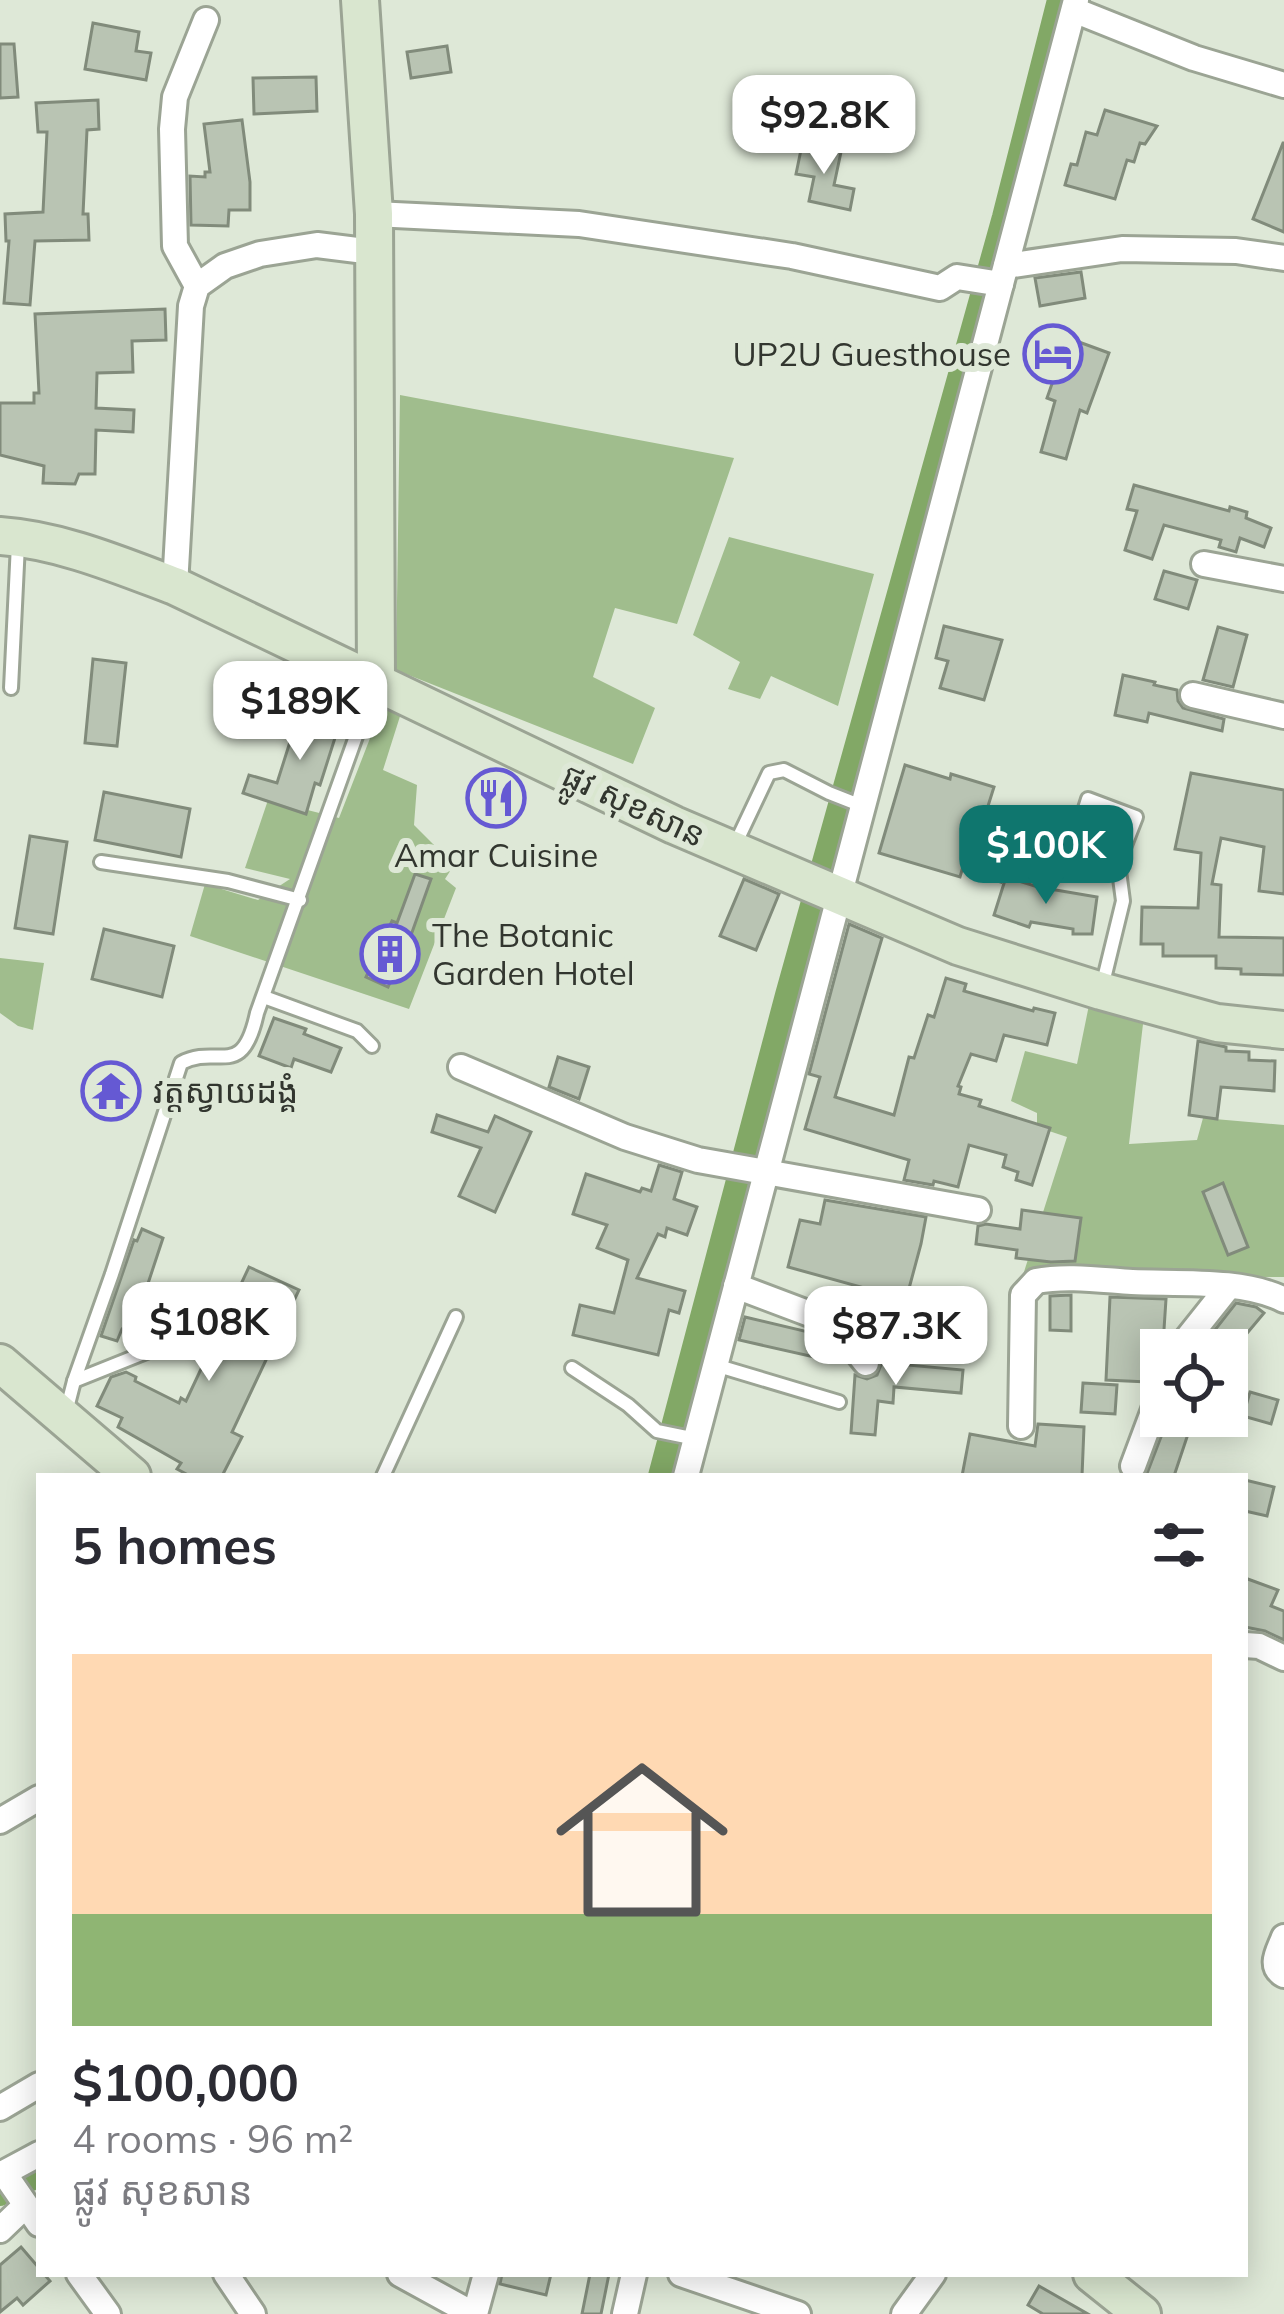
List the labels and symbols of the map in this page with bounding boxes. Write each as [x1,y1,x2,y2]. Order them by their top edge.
pin: $92.8K [726,75,922,177]
hotel icon: UP2U Guesthouse [1022,323,1084,385]
place label: UP2U Guesthouse [733,333,1011,374]
pin: $189K [216,661,384,763]
street label: ផ្លូវ សុខសាន [552,754,712,864]
restaurant icon: Amar Cuisine [465,767,527,829]
pin: $100K [962,805,1130,907]
place label: Amar Cuisine [394,834,598,875]
place label: The Botanic Garden Hotel [432,914,635,993]
building icon: The Botanic Garden Hotel [359,923,421,985]
temple icon: វត្តស្វាយដង្គំ [80,1060,142,1122]
place label: វត្តស្វាយដង្គំ [153,1070,298,1113]
pin: $108K [125,1282,293,1384]
pin: $87.3K [798,1286,994,1388]

